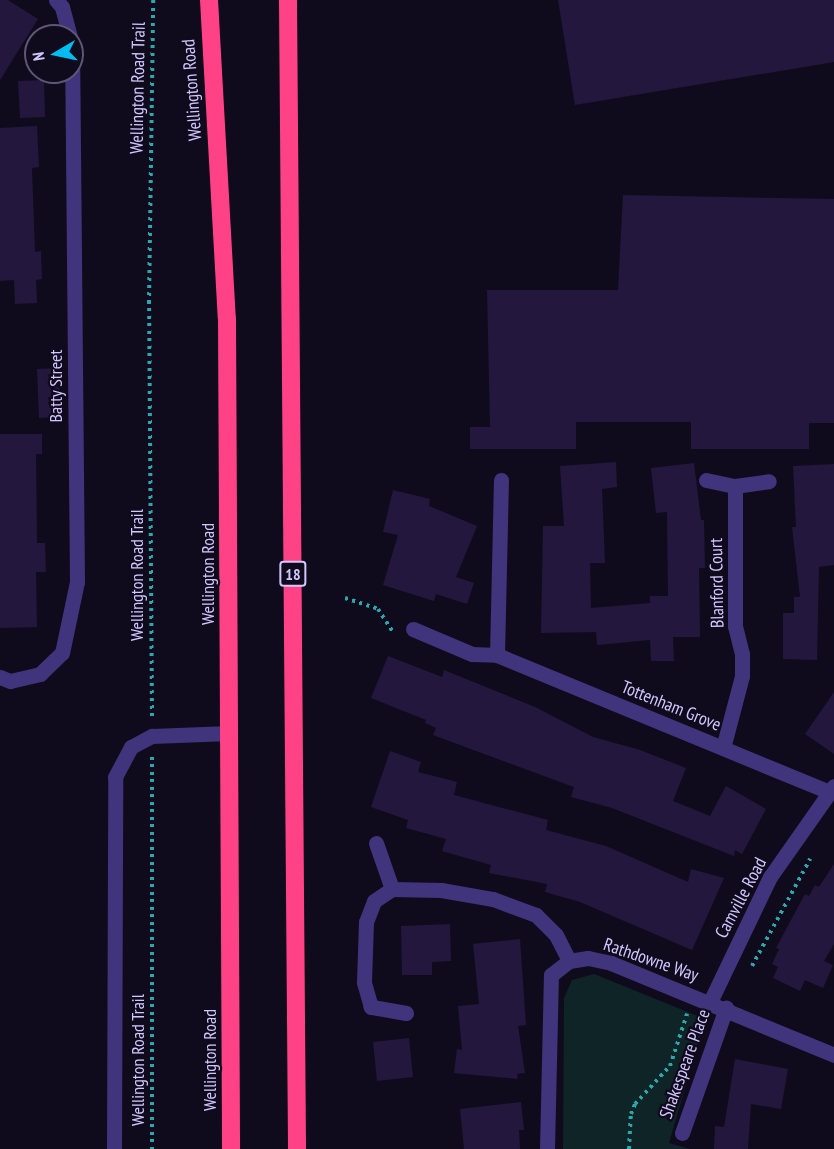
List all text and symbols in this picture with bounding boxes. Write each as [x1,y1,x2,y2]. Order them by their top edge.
street label: Wellington Road Trail [126,22,150,154]
north arrow [24,24,84,84]
street label: Wellington Road [178,38,206,142]
text: N [28,51,49,62]
street label: Batty Street [45,349,67,423]
street label: Wellington Road Trail [126,509,148,641]
street label: Wellington Road [197,523,219,625]
street label: Blanford Court [705,538,729,628]
road number: 18 [278,561,308,587]
street label: Tottenham Grove [618,676,724,736]
street label: Camville Road [711,854,771,942]
street label: Rathdowne Way [601,934,701,986]
street label: Wellington Road Trail [127,994,149,1126]
street label: Shakespeare Place [655,1006,715,1122]
street label: Wellington Road [199,1009,221,1111]

